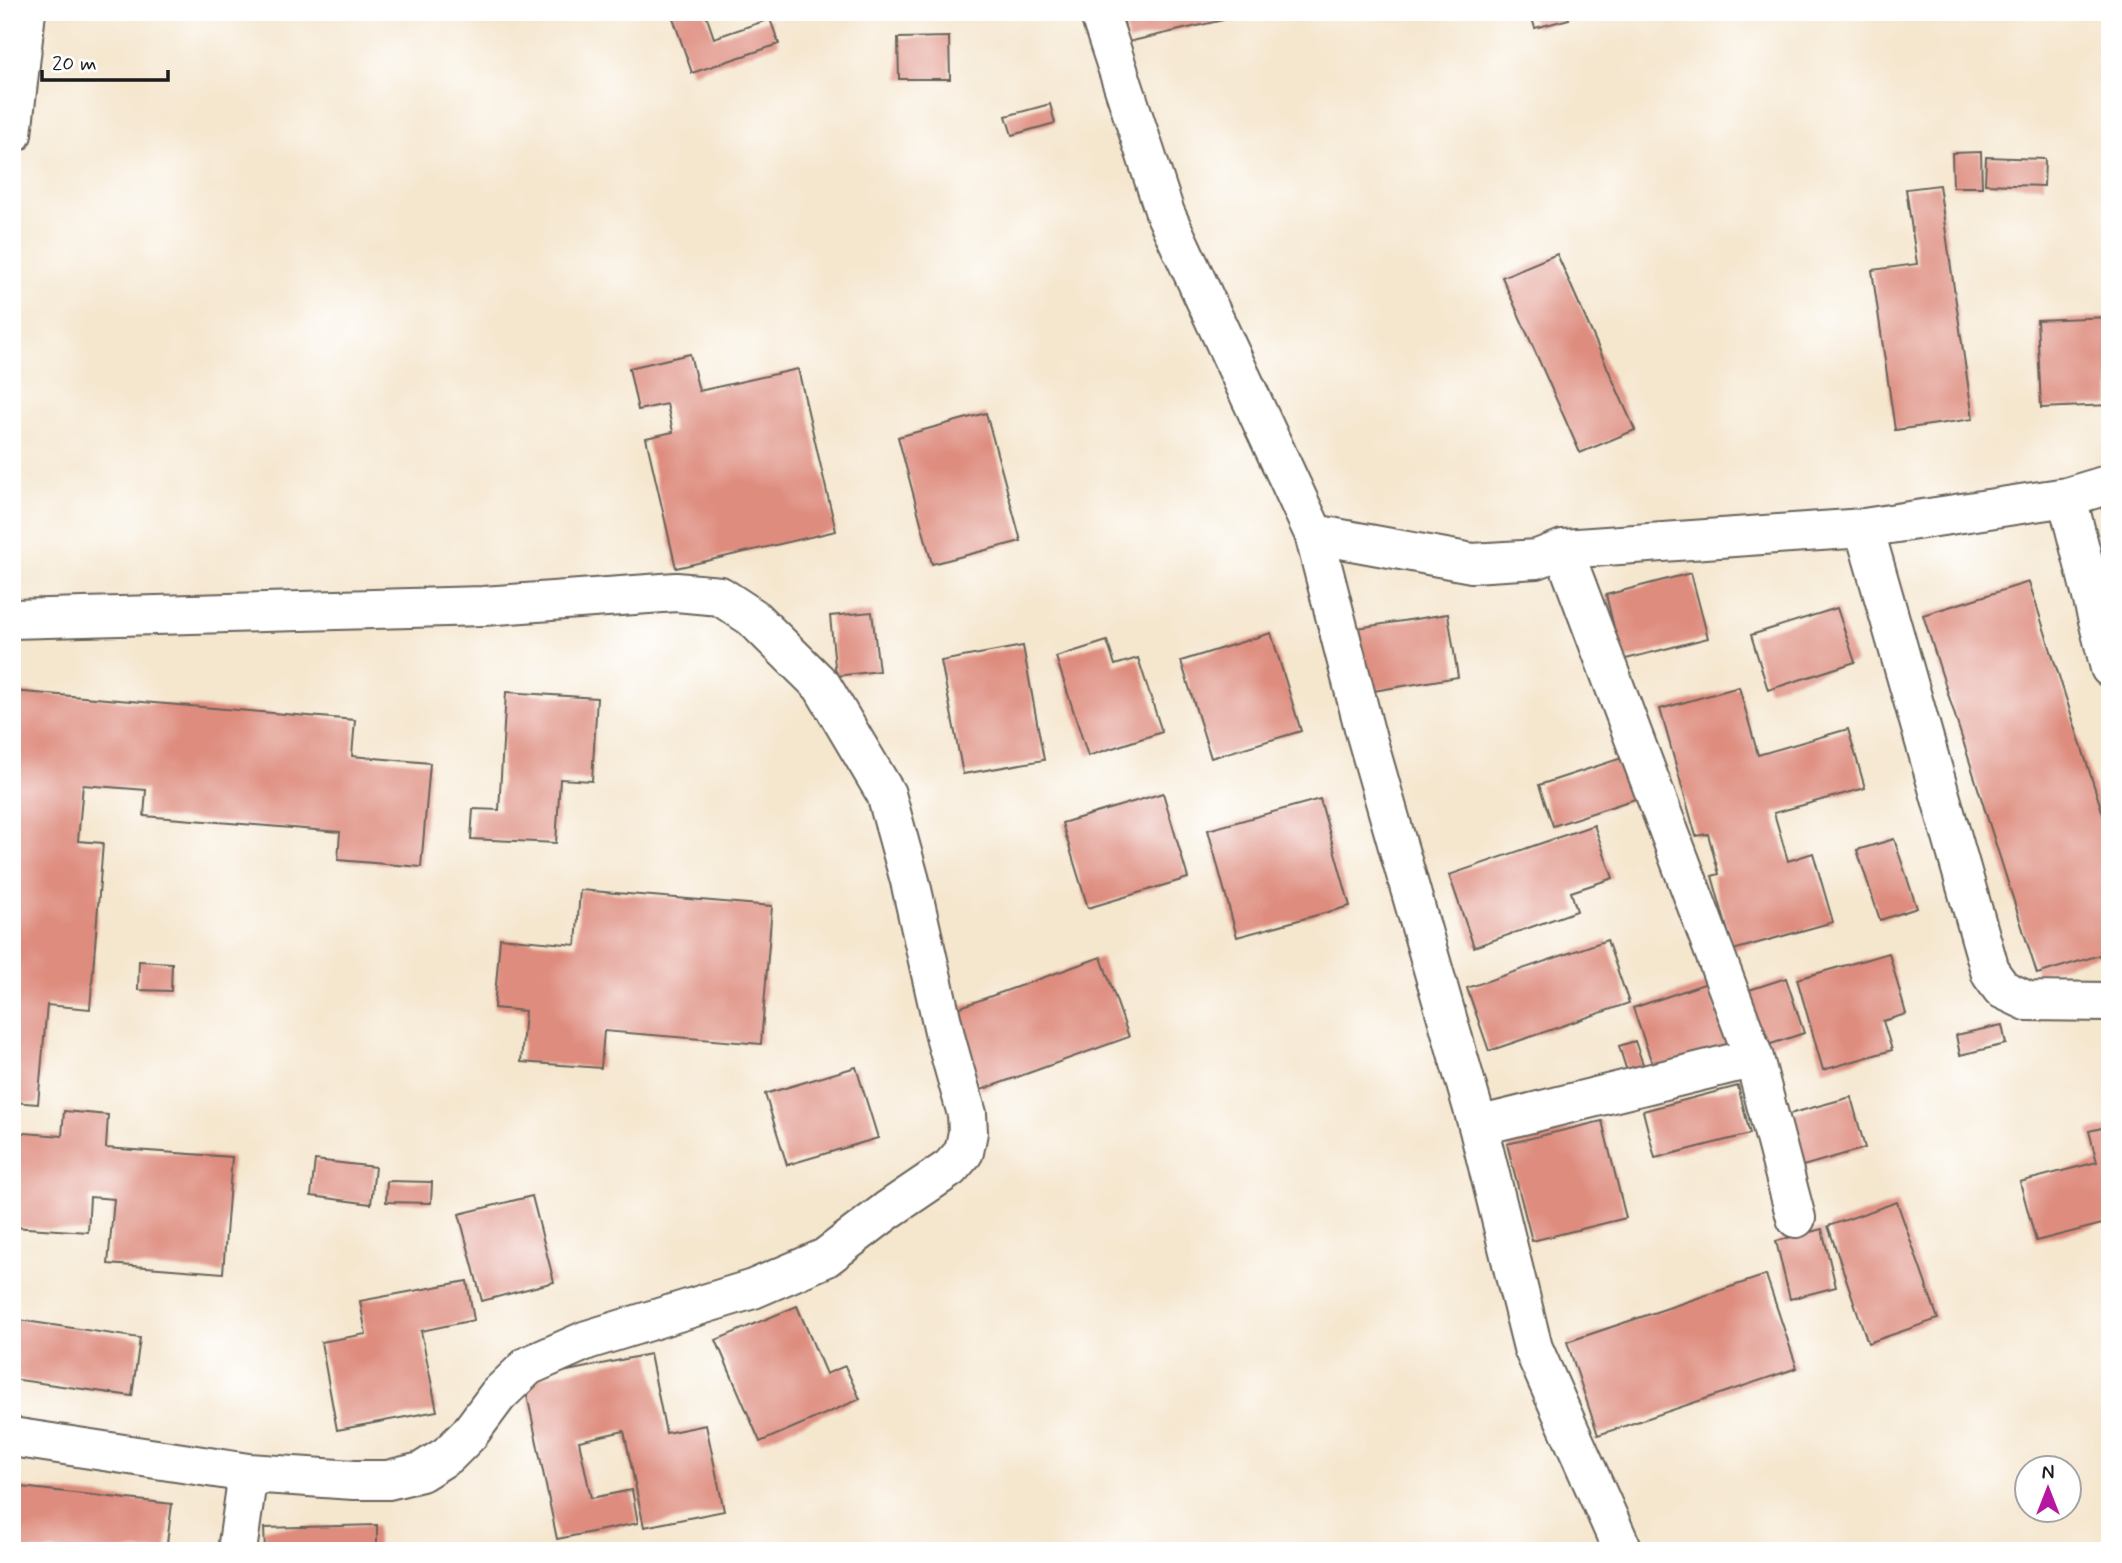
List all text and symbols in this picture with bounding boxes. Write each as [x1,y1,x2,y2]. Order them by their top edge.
scale bar [42,38,168,82]
text: 20 m [52,50,97,78]
north arrow [2014,1454,2084,1524]
text: N [2042,1461,2054,1486]

